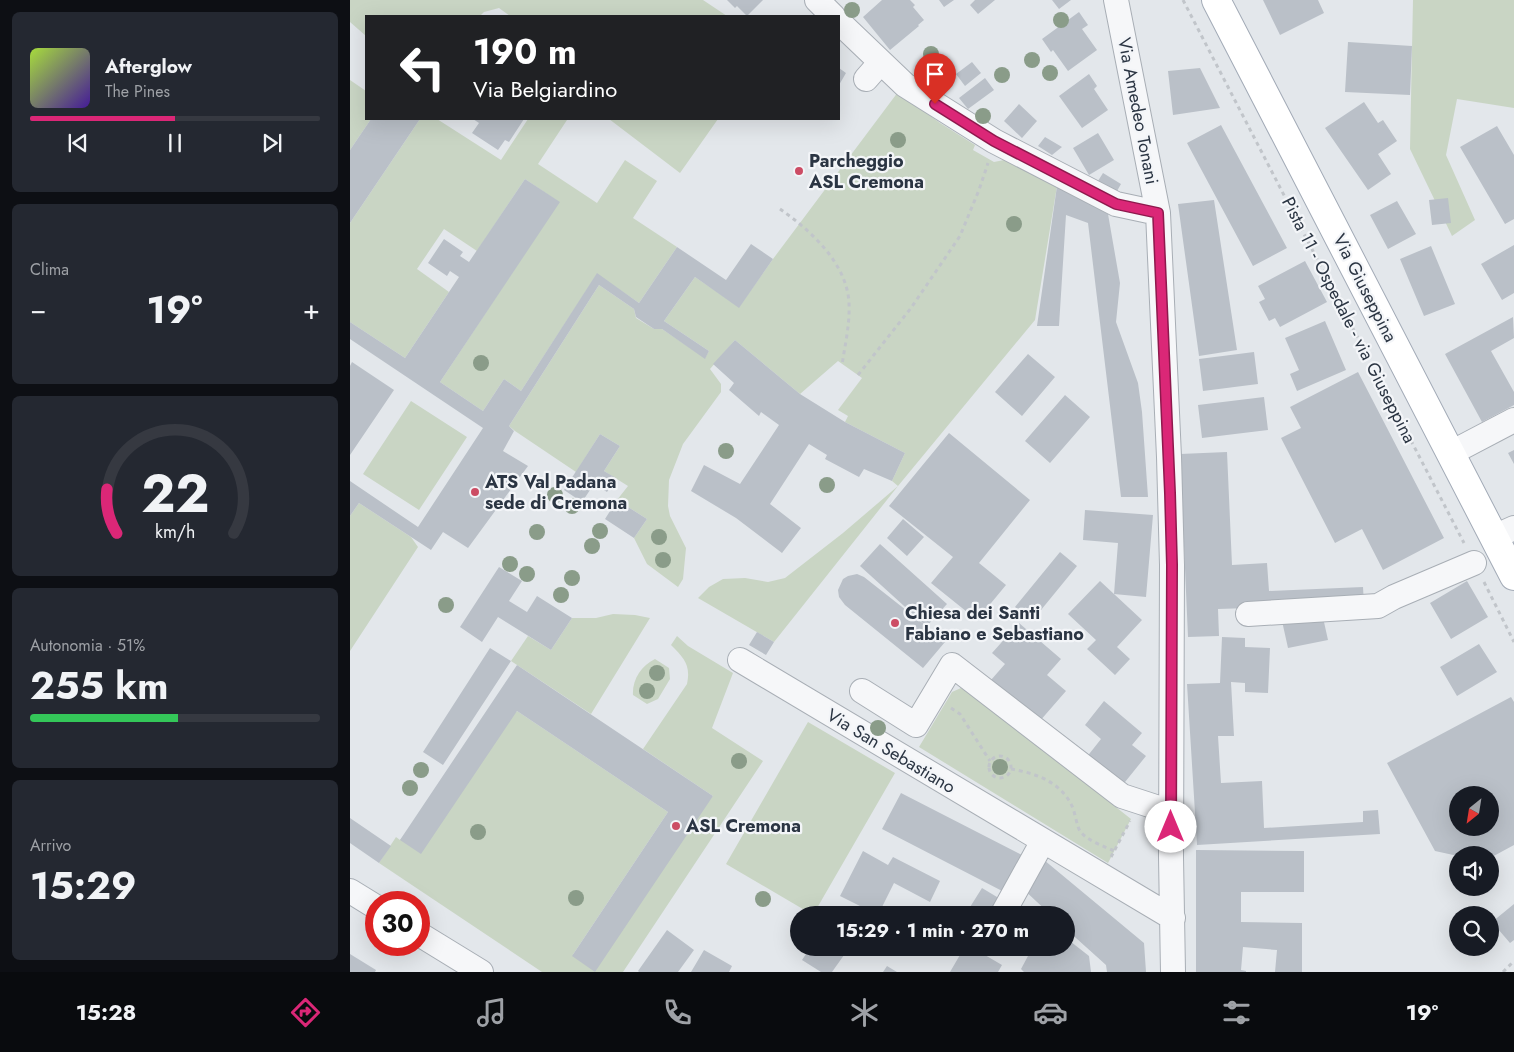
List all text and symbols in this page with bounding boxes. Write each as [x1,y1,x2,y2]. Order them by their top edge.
text: 190 m [473,27,577,77]
icon: left [390,35,455,100]
street label: Via Amedeo Tonani [1111,35,1165,187]
text: Afterglow [105,53,192,80]
pin [914,53,956,104]
icon: arrive [921,60,949,88]
text: Via Belgiardino [473,73,617,105]
text: The Pines [105,80,170,103]
icon: previous [64,129,92,157]
icon: pause [161,129,189,157]
icon: next [258,129,286,157]
place label: Parcheggio ASL Cremona [808,148,924,195]
marker: Parcheggio ASL Cremona [793,165,805,177]
street label: Pista 11 - Ospedale - via Giuseppina [1275,192,1423,448]
street label: Via Giuseppina [1327,229,1403,347]
text: Clima [30,258,69,281]
text: 19° [147,282,203,337]
text: − [30,289,47,330]
text: + [303,289,320,330]
text: 22 [141,456,209,532]
place label: ATS Val Padana sede di Cremona [484,469,627,516]
marker: ATS Val Padana sede di Cremona [469,486,481,498]
text: km/h [155,519,195,545]
place label: Chiesa dei Santi Fabiano e Sebastiano [905,600,1084,647]
marker: Chiesa dei Santi Fabiano e Sebastiano [889,617,901,629]
text: Autonomia · 51% [30,634,145,657]
text: 255 km [30,658,168,713]
street label: Via San Sebastiano [822,702,961,800]
north arrow [1449,786,1499,836]
map controls [1449,786,1499,956]
position arrow [1144,800,1196,852]
place label: ASL Cremona [685,813,801,839]
marker: ASL Cremona [670,820,682,832]
text: Arrivo [30,834,71,857]
button: sound [1449,846,1499,896]
text: 15:29 [30,858,136,913]
speed limit sign: 30 [365,891,430,956]
button: search [1449,906,1499,956]
text: 15:29 · 1 min · 270 m [836,917,1029,944]
icon: directions [288,995,323,1030]
icon: music [474,995,509,1030]
icon: phone [660,995,695,1030]
icon: climate [847,995,882,1030]
icon: car [1033,995,1068,1030]
icon: filters [1219,995,1254,1030]
text: 15:28 [76,996,136,1028]
text: 19° [1406,996,1438,1028]

